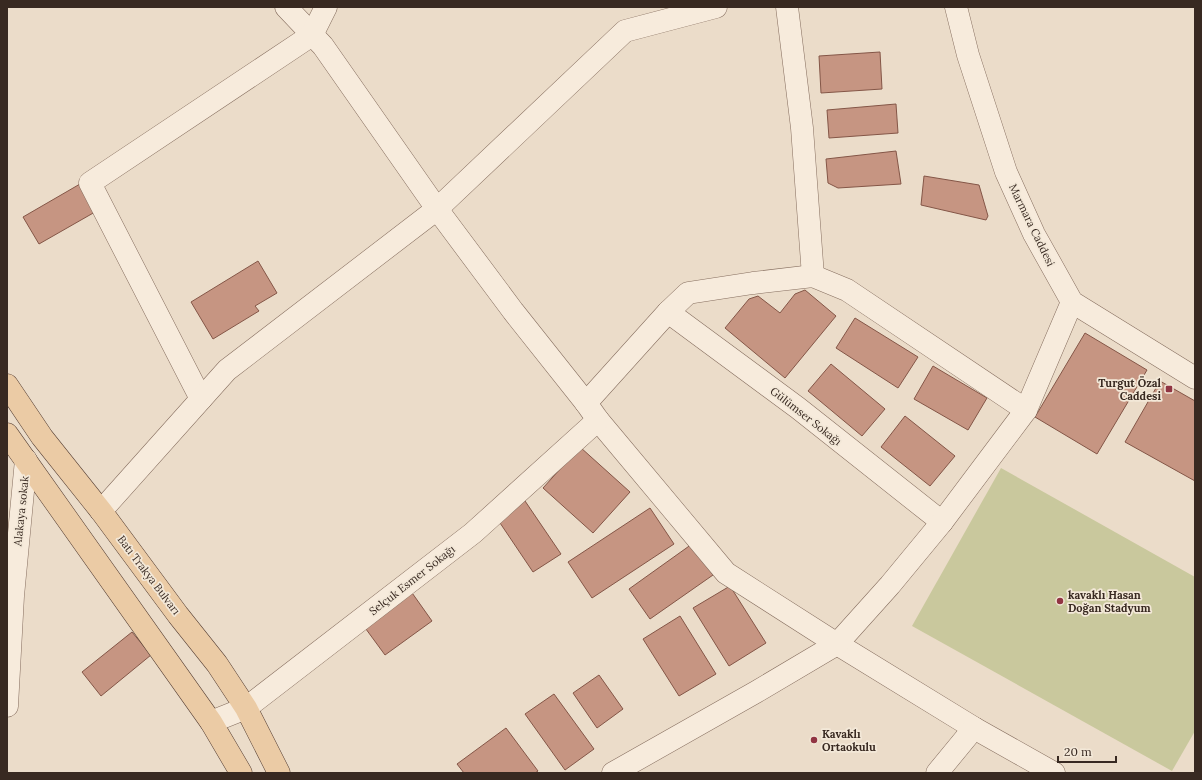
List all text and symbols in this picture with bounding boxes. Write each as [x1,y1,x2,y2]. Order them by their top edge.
street label: Marmara Caddesi [1006,181,1058,269]
place label: Turgut Özal Caddesi [1098,376,1162,403]
street label: Gülümser Sokağı [768,384,844,448]
marker: Turgut Özal Caddesi [1164,384,1174,394]
street label: Alakaya sokak [10,475,32,548]
street label: Batı Trakya Bulvarı [115,533,183,617]
street label: Selçuk Esmer Sokağı [366,542,458,618]
place label: kavaklı Hasan Doğan Stadyum [1068,588,1151,615]
marker: kavaklı Hasan Doğan Stadyum [1055,596,1065,606]
place label: Kavaklı Ortaokulu [822,727,876,754]
marker: Kavaklı Ortaokulu [809,735,819,745]
scale bar [1058,738,1116,764]
text: 20 m [1064,744,1092,759]

